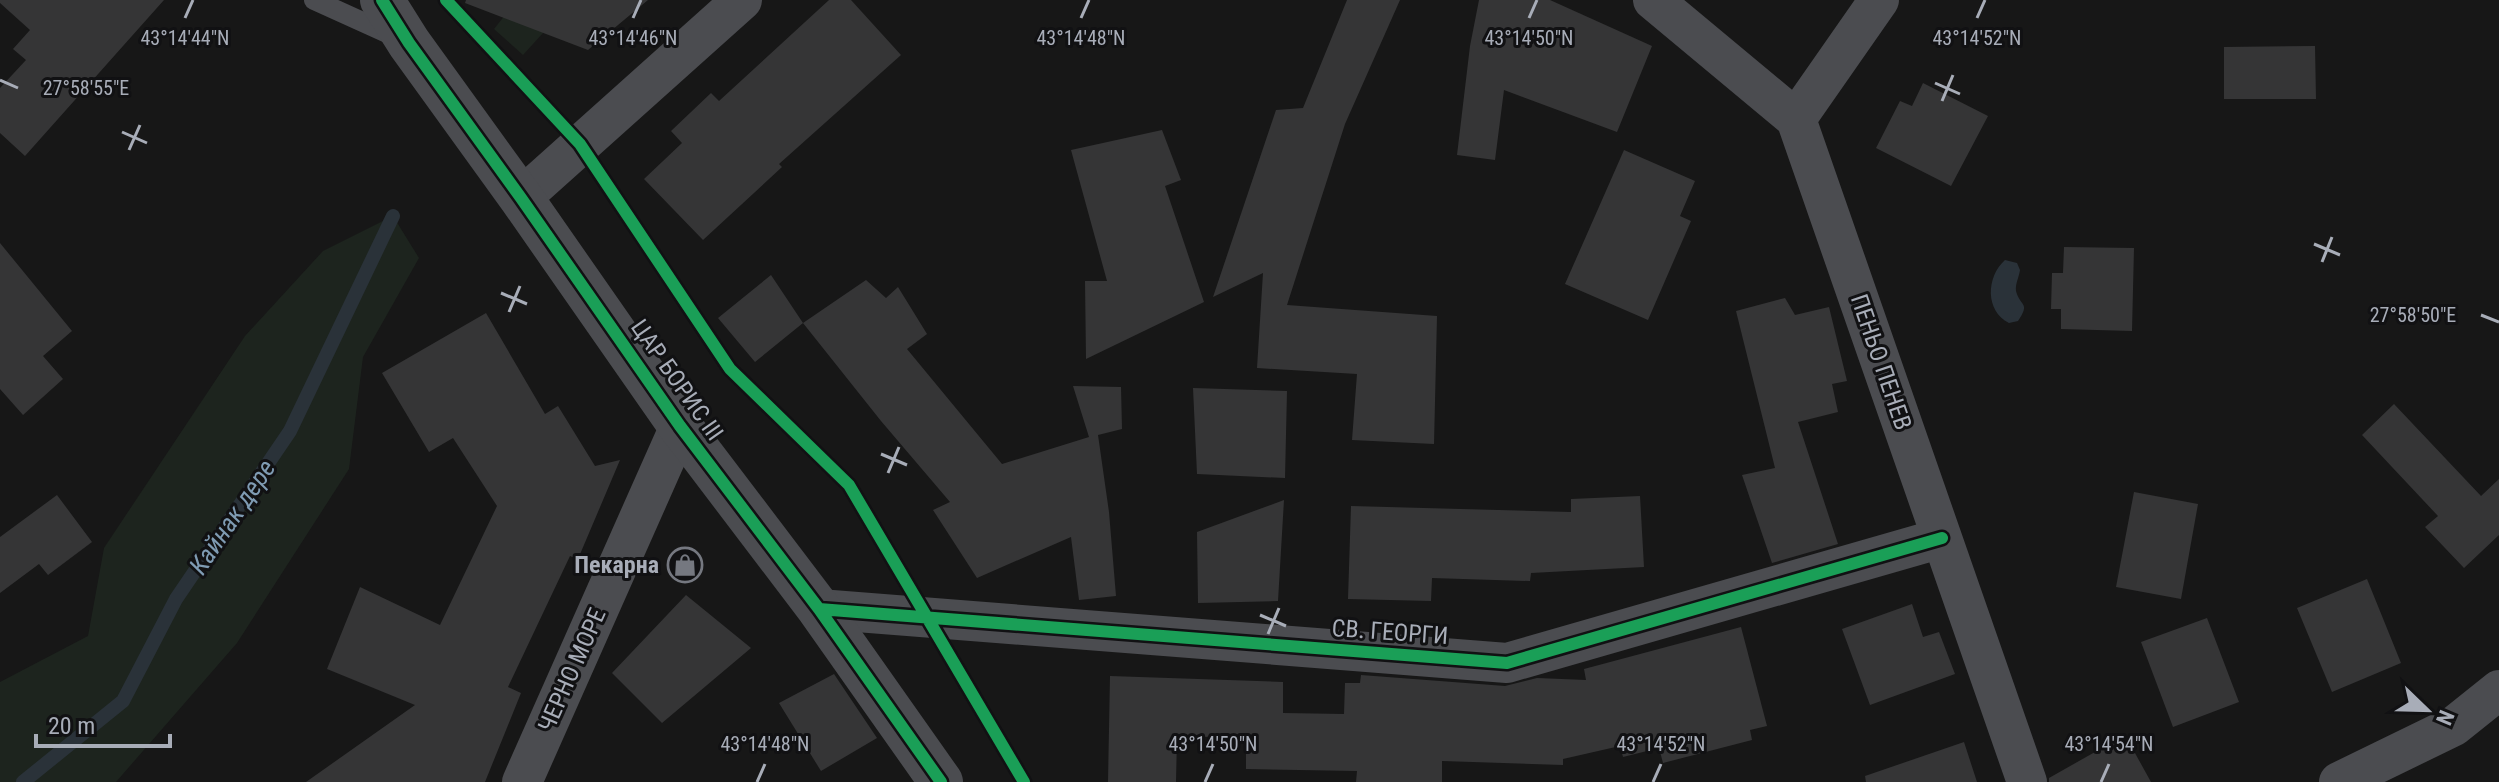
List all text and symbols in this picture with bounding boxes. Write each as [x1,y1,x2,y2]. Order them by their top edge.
text: 43°14'44"N [140,26,230,50]
text: 43°14'46"N [588,26,678,50]
text: 43°14'48"N [1036,26,1126,50]
text: 43°14'50"N [1484,26,1574,50]
text: 43°14'52"N [1932,26,2022,50]
text: 27°58'55"E [43,76,129,100]
street label: ПЕНЬО ПЕНЕВ [1845,290,1917,434]
text: 27°58'50"E [2370,303,2456,327]
street label: ЦАР БОРИС III [625,314,729,446]
water label: Кайнак дере [183,454,281,580]
shop icon: Пекарна [666,546,704,584]
place label: Пекарна [574,551,659,579]
street label: ЧЕРНО МОРЕ [532,604,612,736]
street label: СВ. ГЕОРГИ [1331,614,1449,650]
north arrow [2387,670,2467,750]
scale bar [36,698,170,748]
text: N [2431,707,2459,729]
text: 20 m [48,712,95,740]
text: 43°14'48"N [720,732,810,756]
text: 43°14'50"N [1168,732,1258,756]
text: 43°14'52"N [1616,732,1706,756]
text: 43°14'54"N [2064,732,2154,756]

